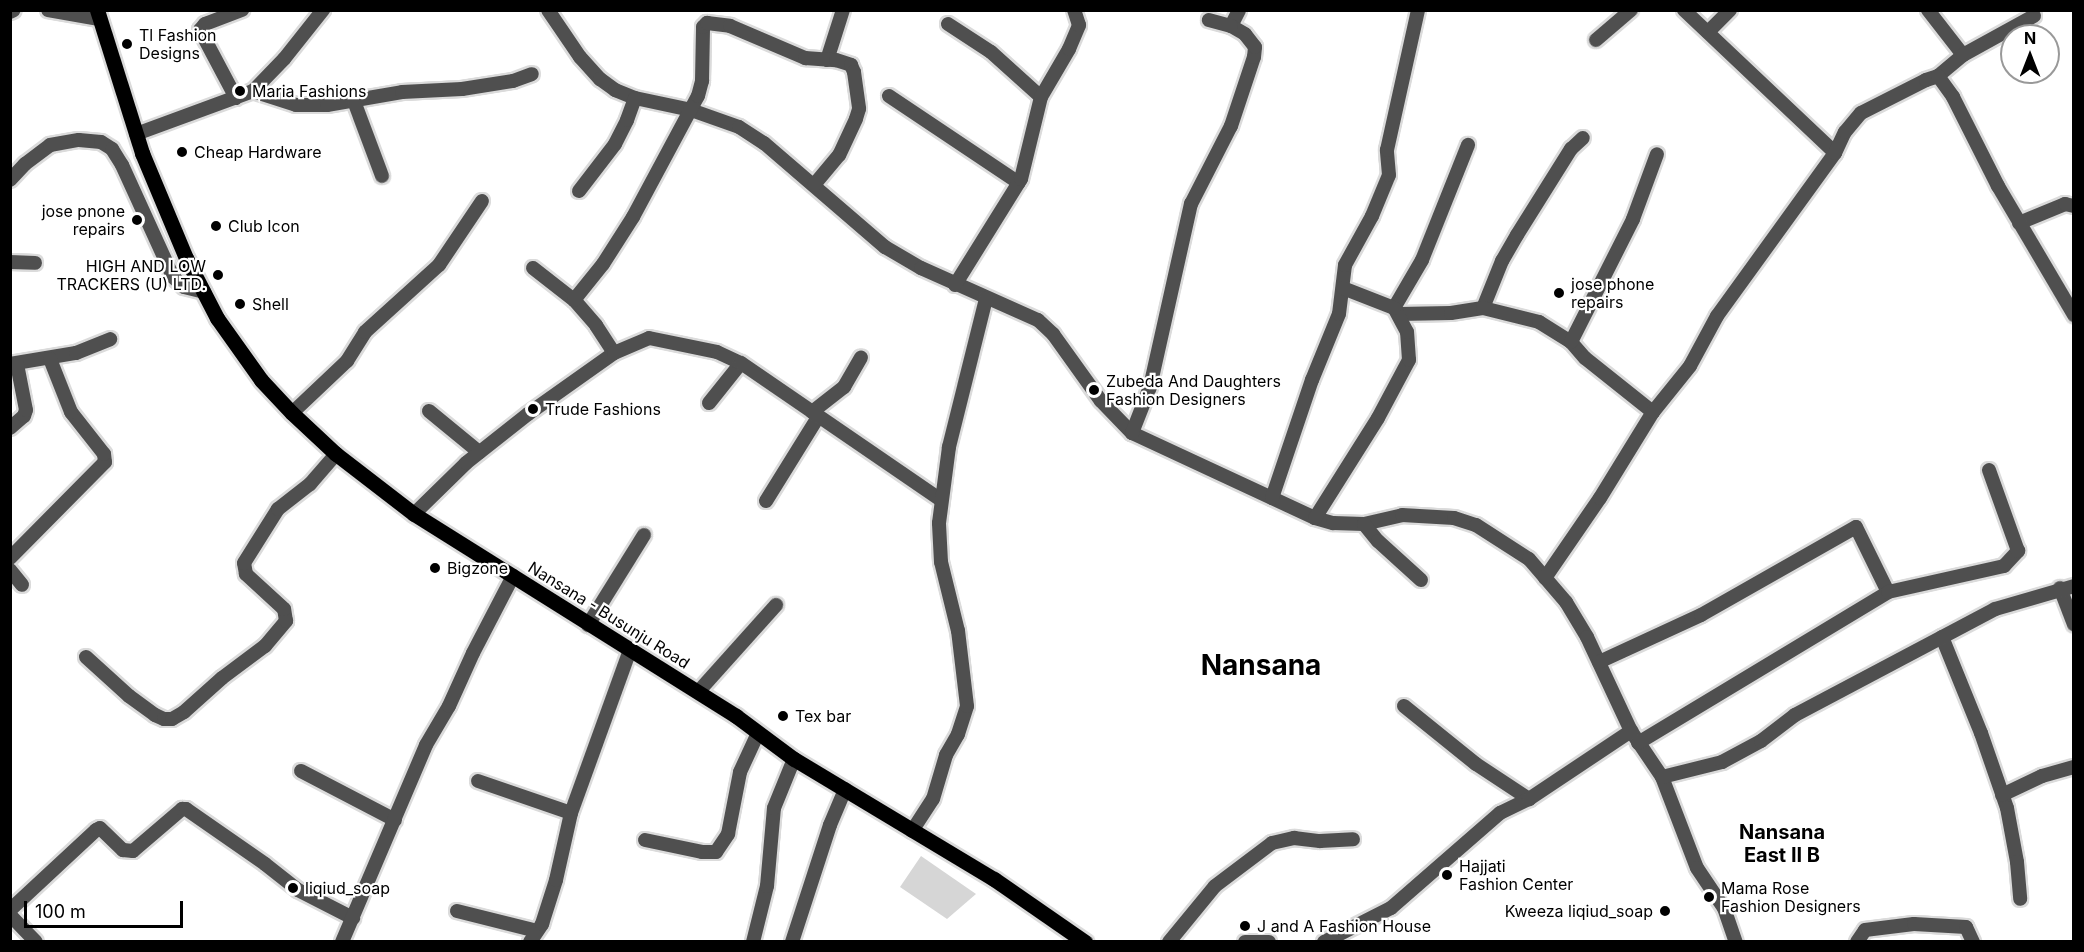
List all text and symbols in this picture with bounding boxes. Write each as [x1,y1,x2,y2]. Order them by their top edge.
north arrow [2000,24,2060,84]
place label: Tl Fashion Designs [139,25,217,63]
text: N [2024,28,2036,48]
marker: Tl Fashion Designs [120,37,134,51]
place label: Maria Fashions [252,81,366,101]
marker: Maria Fashions [233,84,247,98]
place label: Cheap Hardware [194,142,322,162]
marker: Cheap Hardware [175,145,189,159]
place label: jose pnone repairs [42,201,125,239]
marker: jose pnone repairs [130,213,144,227]
place label: Club Icon [228,216,300,236]
marker: Club Icon [209,219,223,233]
place label: HIGH AND LOW TRACKERS (U) LTD. [56,256,206,294]
marker: HIGH AND LOW TRACKERS (U) LTD. [211,268,225,282]
place label: jose phone repairs [1571,274,1654,312]
marker: jose phone repairs [1552,286,1566,300]
place label: Shell [252,294,289,314]
marker: Shell [233,297,247,311]
place label: Zubeda And Daughters Fashion Designers [1106,371,1281,409]
marker: Zubeda And Daughters Fashion Designers [1087,383,1101,397]
place label: Trude Fashions [545,399,661,419]
marker: Trude Fashions [526,402,540,416]
street label: Nansana - Busunju Road [525,557,693,673]
place label: Bigzone [447,558,508,578]
marker: Bigzone [428,561,442,575]
district label: Nansana [1201,648,1321,682]
place label: Tex bar [795,706,851,726]
marker: Tex bar [776,709,790,723]
district label: Nansana East II B [1739,821,1825,868]
place label: Hajjati Fashion Center [1459,856,1573,894]
marker: Hajjati Fashion Center [1440,868,1454,882]
place label: liqiud_soap [305,878,390,898]
place label: Mama Rose Fashion Designers [1721,878,1861,916]
marker: liqiud_soap [286,881,300,895]
scale bar [27,889,186,927]
marker: Mama Rose Fashion Designers [1702,890,1716,904]
text: 100 m [35,901,86,922]
place label: Kweeza liqiud_soap [1505,901,1653,921]
marker: Kweeza liqiud_soap [1658,904,1672,918]
place label: J and A Fashion House [1257,916,1431,936]
marker: J and A Fashion House [1238,919,1252,933]

